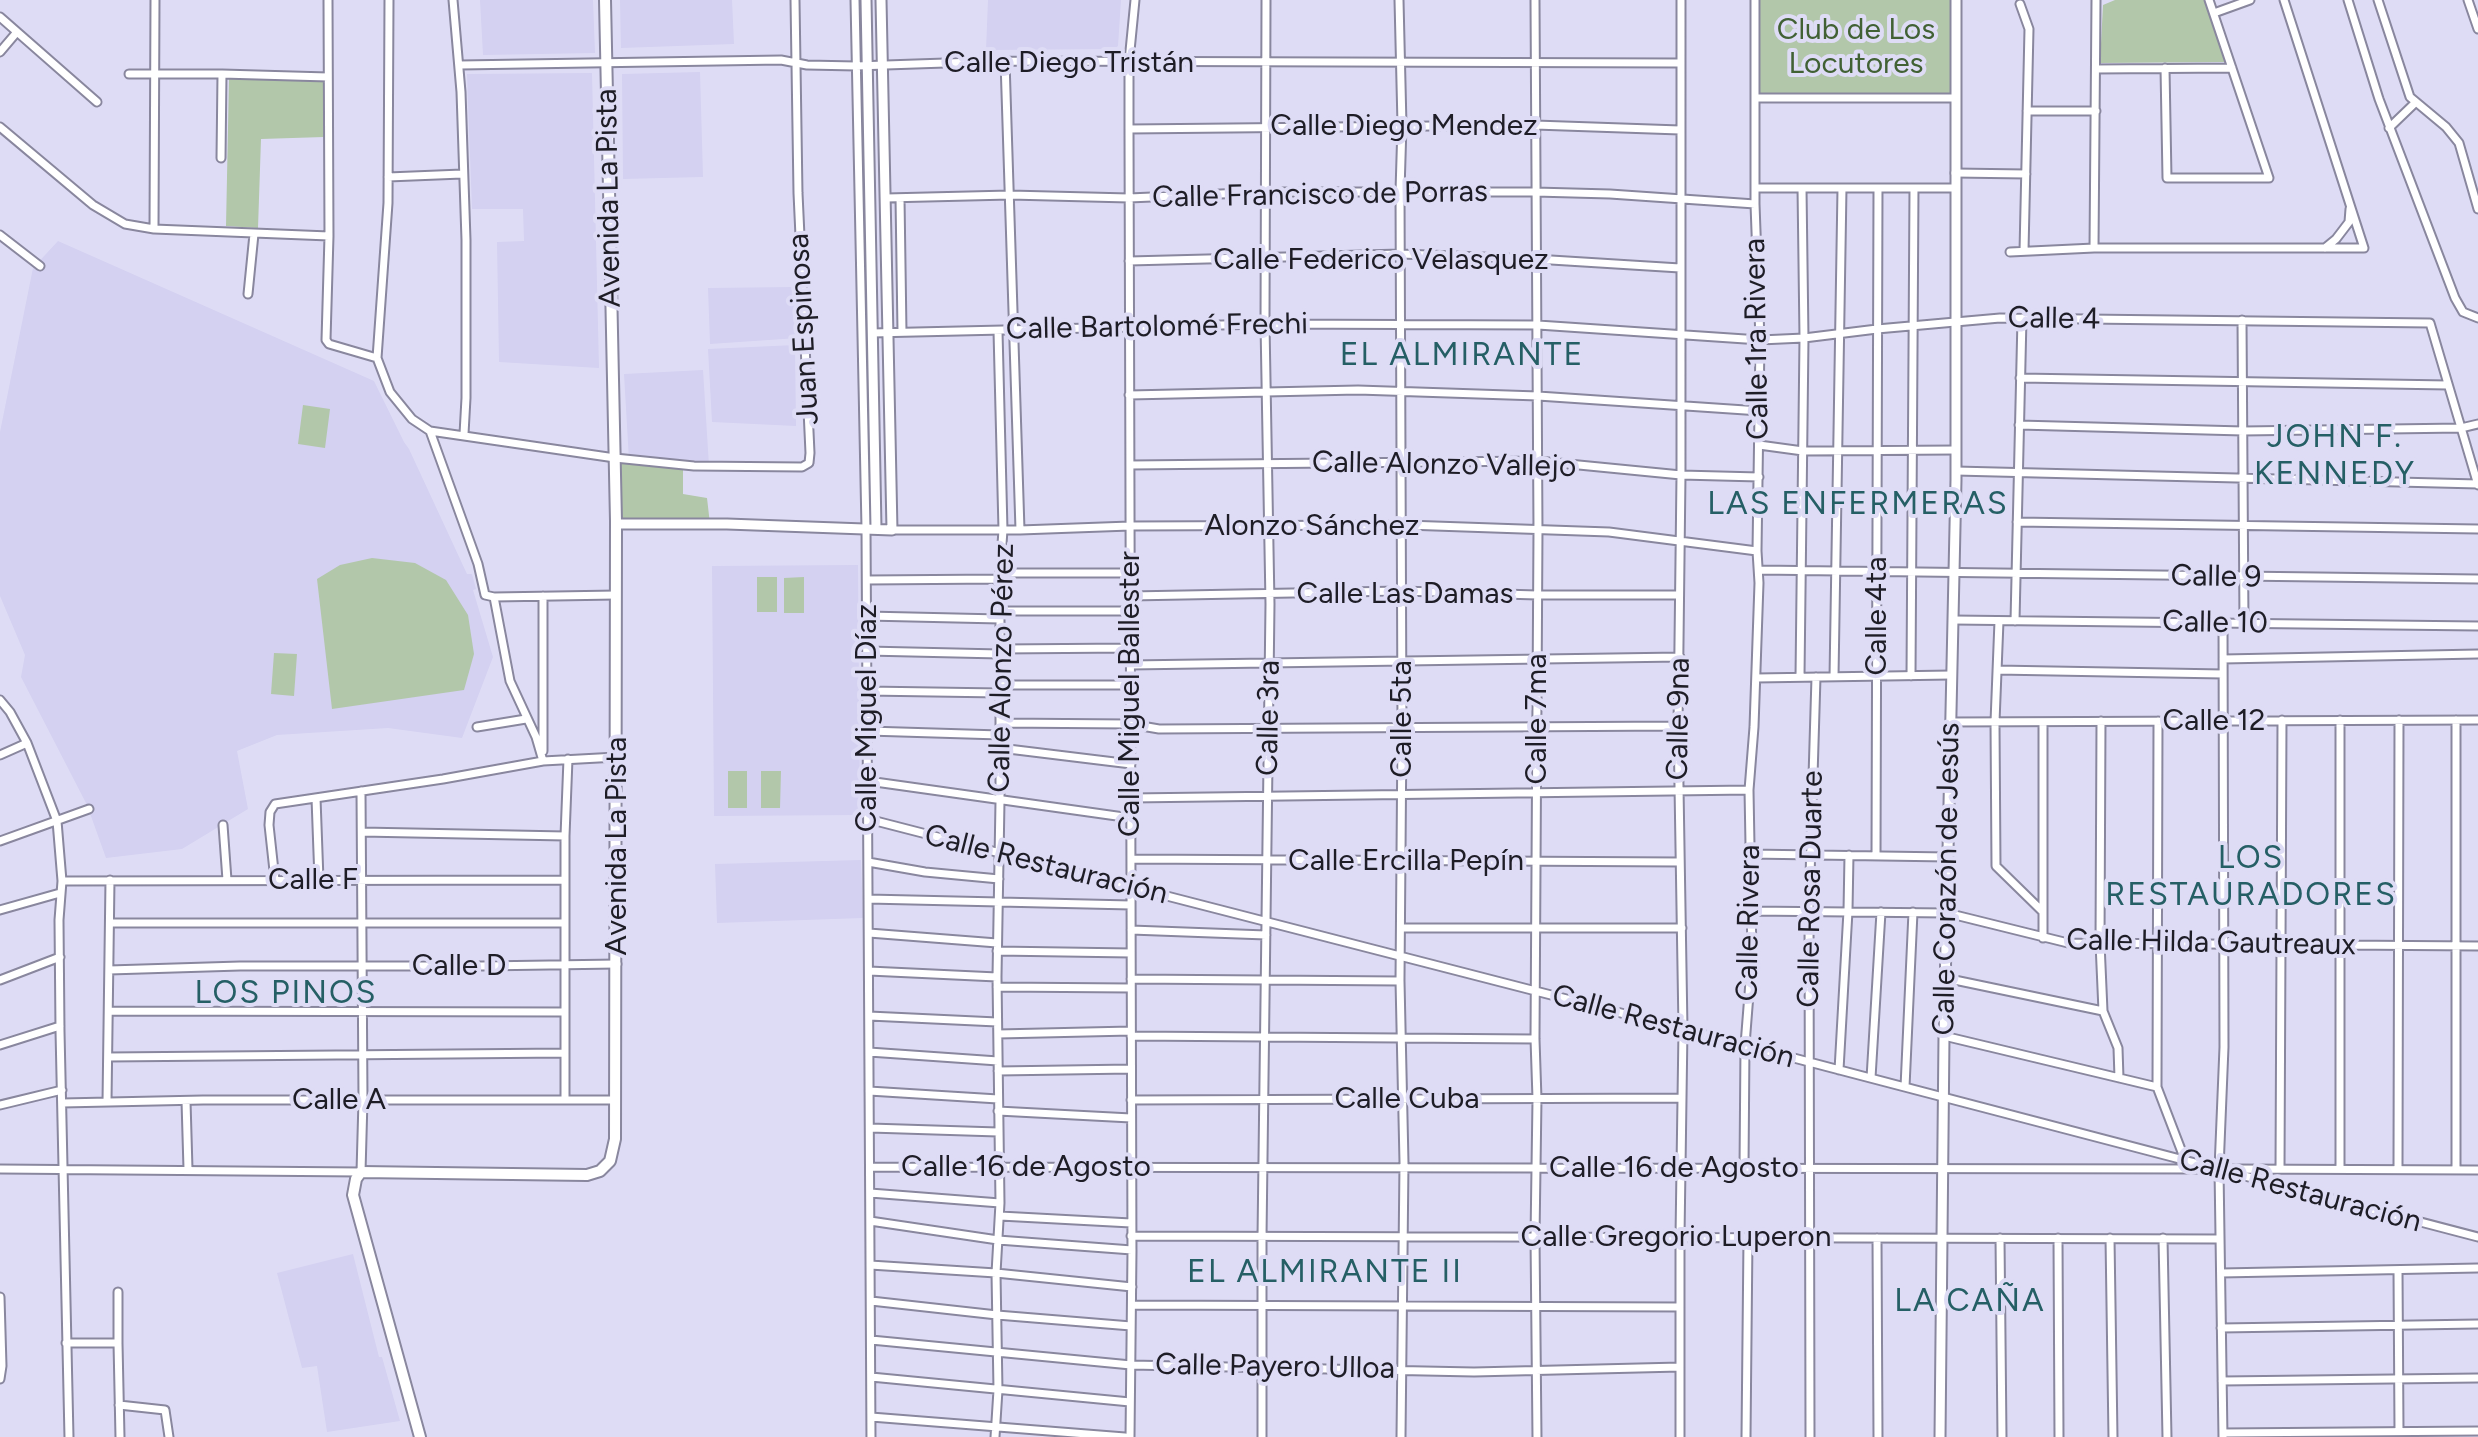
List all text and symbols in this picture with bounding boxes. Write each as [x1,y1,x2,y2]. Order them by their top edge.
park label: Club de Los Locutores [1777,12,1935,82]
street label: Calle Diego Tristán [944,45,1194,81]
street label: Avenida La Pista [589,88,629,308]
street label: Calle Diego Mendez [1270,108,1538,144]
street label: Calle Francisco de Porras [1152,174,1488,216]
street label: Juan Espinosa [781,232,827,426]
street label: Calle 1ra Rivera [1737,238,1777,440]
street label: Calle Federico Velasquez [1213,242,1549,278]
street label: Calle 4 [2007,300,2101,338]
street label: Calle Bartolomé Frechi [1006,306,1308,348]
district label: EL ALMIRANTE [1340,337,1584,375]
district label: JOHN F. KENNEDY [2254,419,2416,494]
street label: Calle Alonzo Vallejo [1311,445,1577,485]
district label: LAS ENFERMERAS [1707,486,2009,524]
street label: Alonzo Sánchez [1204,508,1420,544]
street label: Calle Alonzo Pérez [982,543,1022,793]
street label: Calle Miguel Ballester [1112,551,1148,837]
street label: Calle 4ta [1859,556,1895,676]
street label: Calle 9 [2170,558,2262,596]
street label: Calle Las Damas [1297,576,1513,612]
street label: Calle Miguel Díaz [849,604,885,832]
street label: Calle 10 [2162,604,2268,642]
street label: Calle 7ma [1519,654,1555,784]
street label: Calle 9na [1660,657,1698,781]
street label: Calle 3ra [1250,660,1288,776]
street label: Calle 5ta [1384,660,1420,778]
street label: Calle 12 [2162,703,2266,739]
street label: Calle Corazón de Jesús [1926,722,1968,1036]
street label: Avenida La Pista [599,737,635,955]
street label: Calle Rosa Duarte [1791,770,1831,1008]
street label: Calle Restauración [921,817,1171,913]
district label: LOS RESTAURADORES [2105,840,2397,915]
street label: Calle Ercilla Pepín [1288,843,1524,879]
street label: Calle Rivera [1730,844,1768,1002]
street label: Calle F [268,862,358,898]
street label: Calle Hilda Gautreaux [2066,922,2356,964]
street label: Calle D [412,948,506,984]
district label: LOS PINOS [195,975,377,1013]
street label: Calle Restauración [1548,977,1798,1077]
street label: Calle Cuba [1334,1081,1480,1117]
street label: Calle A [292,1082,386,1118]
street label: Calle Restauración [2175,1141,2425,1241]
street label: Calle 16 de Agosto [901,1149,1151,1185]
street label: Calle 16 de Agosto [1549,1150,1799,1186]
street label: Calle Gregorio Luperon [1521,1219,1831,1255]
district label: EL ALMIRANTE II [1187,1254,1463,1292]
district label: LA CAÑA [1894,1283,2046,1321]
street label: Calle Payero Ulloa [1155,1347,1395,1387]

